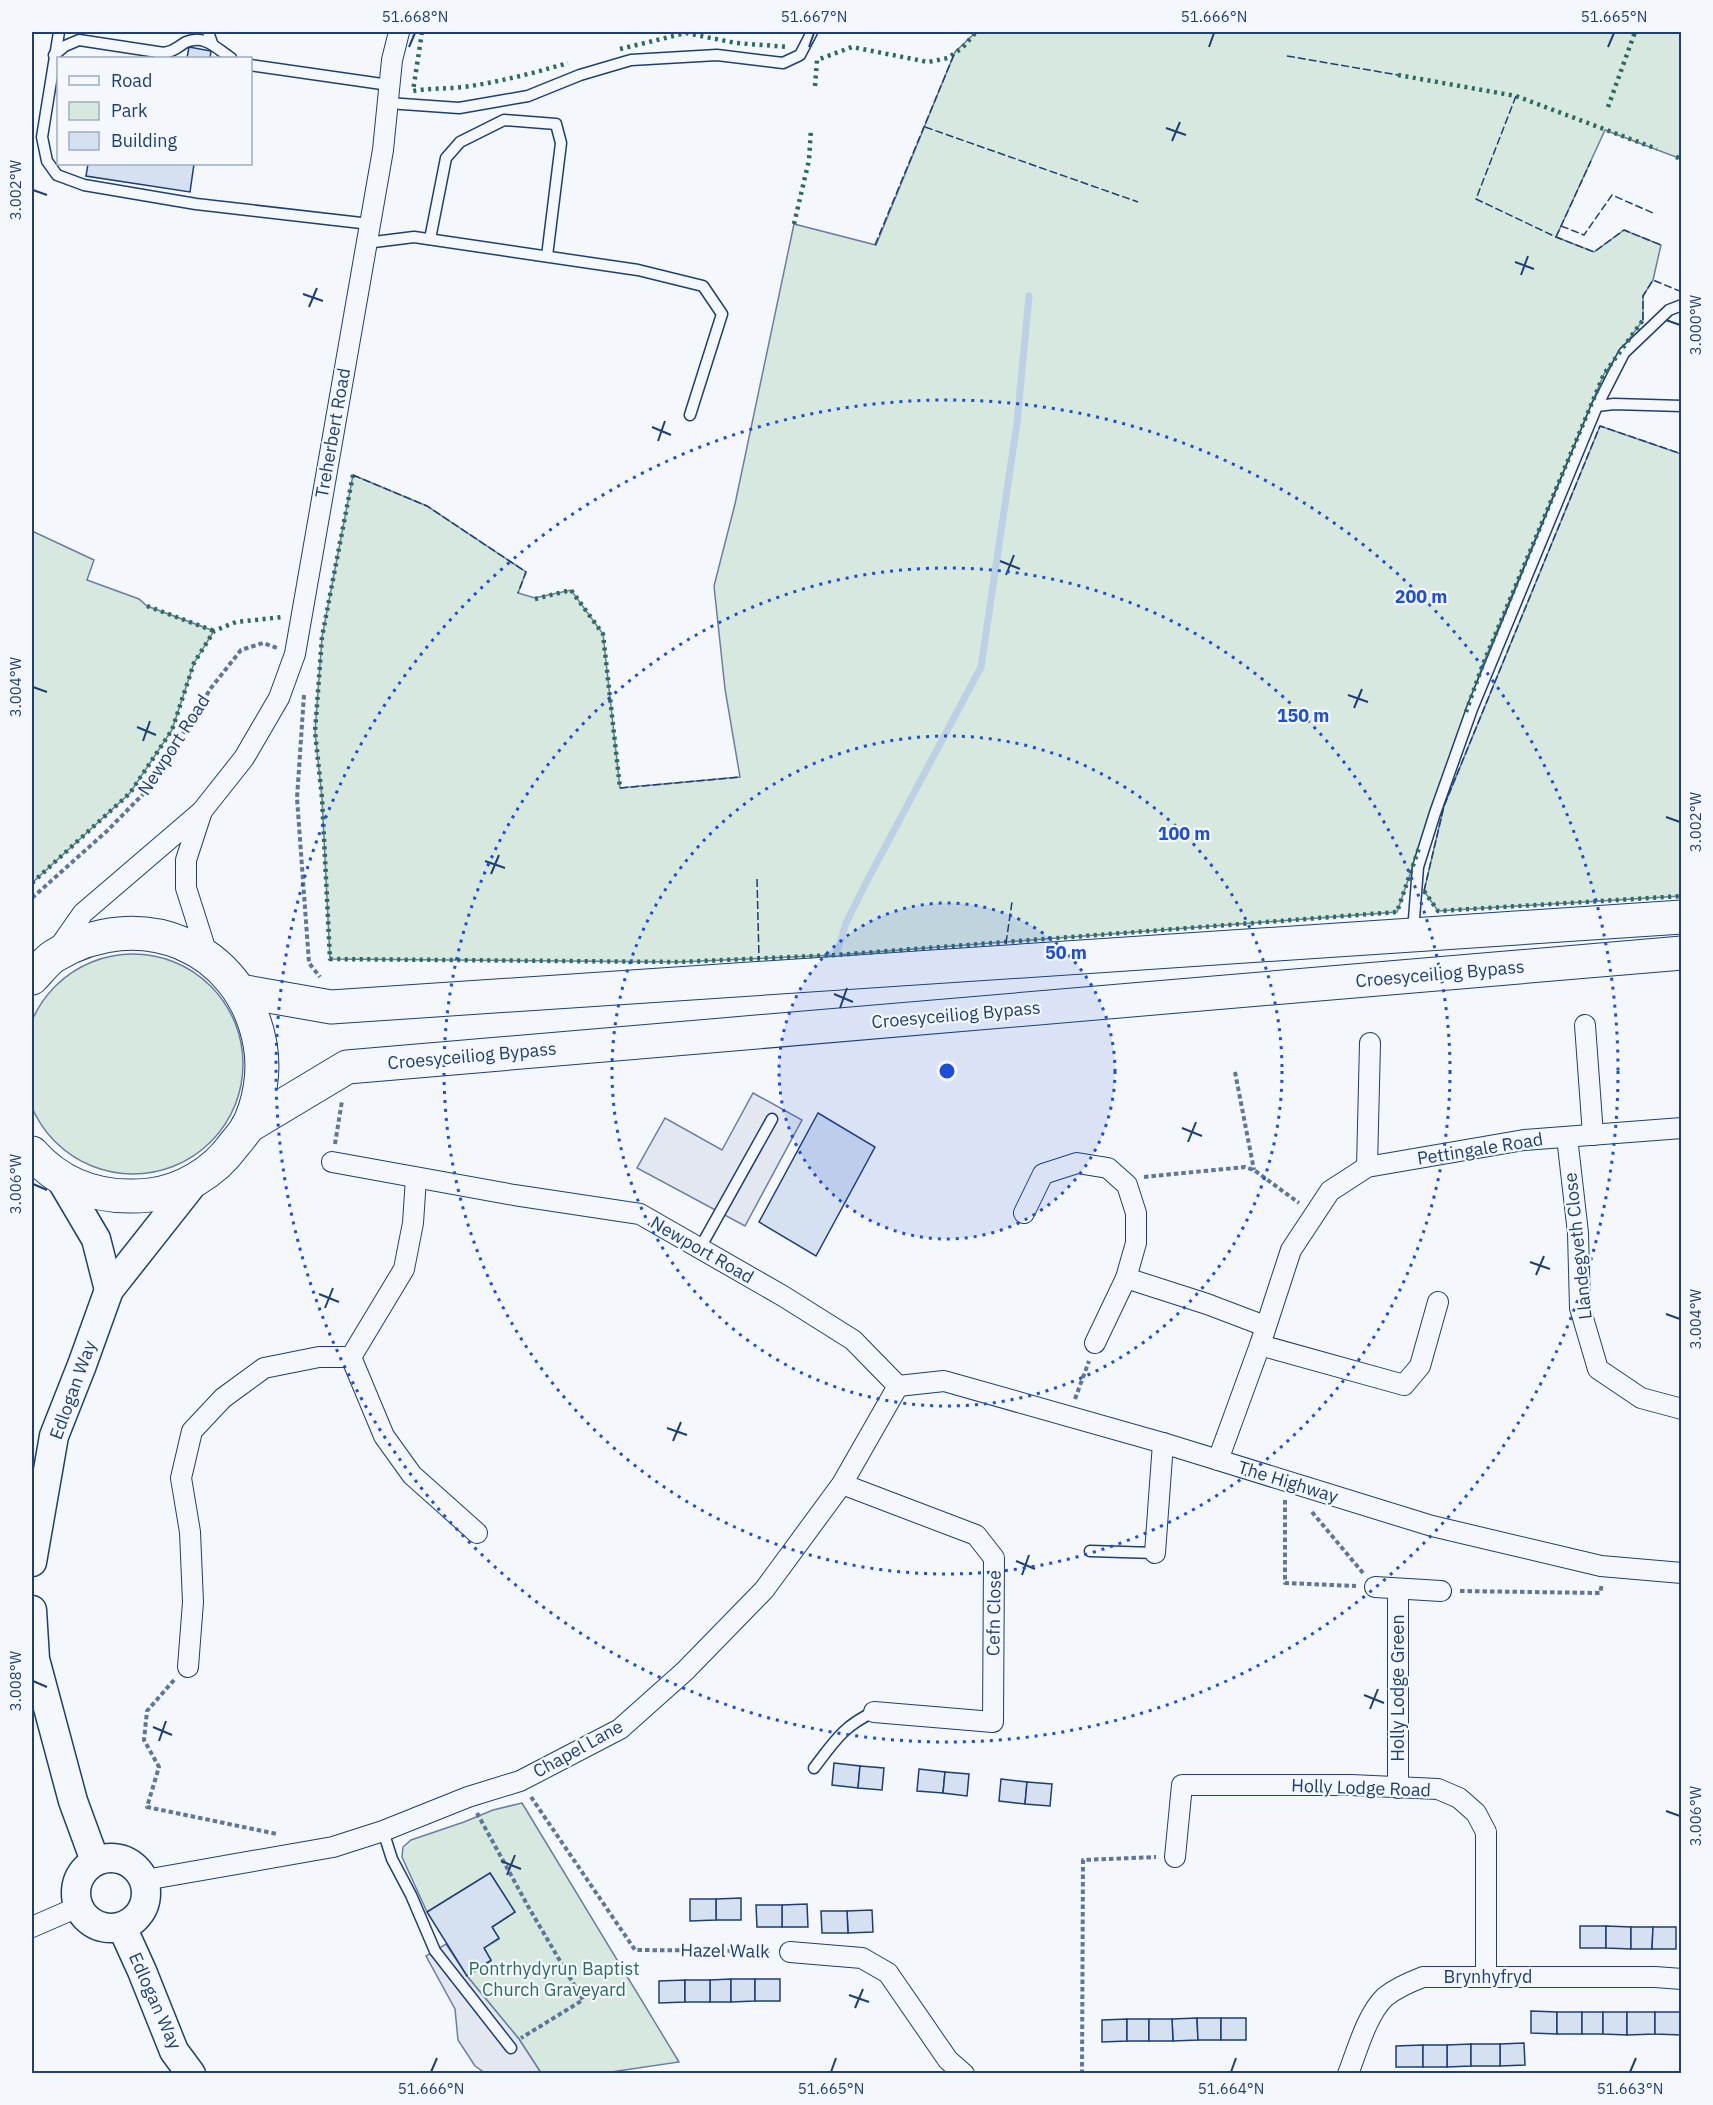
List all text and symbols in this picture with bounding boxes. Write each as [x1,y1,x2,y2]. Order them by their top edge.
text: 51.668°N [382,7,448,26]
text: 51.667°N [781,7,847,26]
text: 51.666°N [1181,7,1247,26]
text: 51.665°N [1581,7,1647,26]
legend [57,57,252,165]
text: Road [111,69,152,92]
text: Park [111,99,148,122]
text: Building [111,129,178,152]
text: 3.002°W [6,159,25,220]
text: 3.000°W [1686,294,1705,355]
street label: Treherbert Road [310,366,355,500]
text: 200 m [1395,585,1447,608]
text: 3.004°W [6,656,25,717]
street label: Newport Road [132,690,215,799]
text: 150 m [1277,704,1329,727]
text: 3.002°W [1686,791,1705,852]
text: 100 m [1158,822,1210,845]
text: 50 m [1045,941,1087,964]
street label: Croesyceiliog Bypass [1354,955,1525,992]
street label: Croesyceiliog Bypass [870,996,1041,1033]
street label: Croesyceiliog Bypass [386,1037,557,1074]
centre of rings [937,1061,957,1081]
street label: Pettingale Road [1415,1127,1544,1170]
text: 3.006°W [6,1153,25,1214]
street label: Llandegveth Close [1558,1171,1597,1321]
street label: Newport Road [646,1211,758,1288]
text: 3.004°W [1686,1288,1705,1349]
street label: Edlogan Way [44,1337,101,1442]
street label: The Highway [1235,1455,1341,1508]
street label: Cefn Close [981,1570,1006,1656]
street label: Holly Lodge Green [1386,1614,1409,1762]
text: 3.008°W [6,1650,25,1711]
street label: Chapel Lane [529,1714,627,1783]
street label: Holly Lodge Road [1291,1774,1431,1801]
text: 3.006°W [1686,1785,1705,1846]
street label: Hazel Walk [680,1938,770,1963]
street label: Edlogan Way [124,1949,187,2053]
park label: Pontrhydyrun Baptist Church Graveyard [469,1957,639,2001]
street label: Brynhyfryd [1444,1965,1532,1988]
text: 51.666°N [398,2079,464,2098]
text: 51.665°N [798,2079,864,2098]
text: 51.664°N [1198,2079,1264,2098]
text: 51.663°N [1597,2079,1663,2098]

